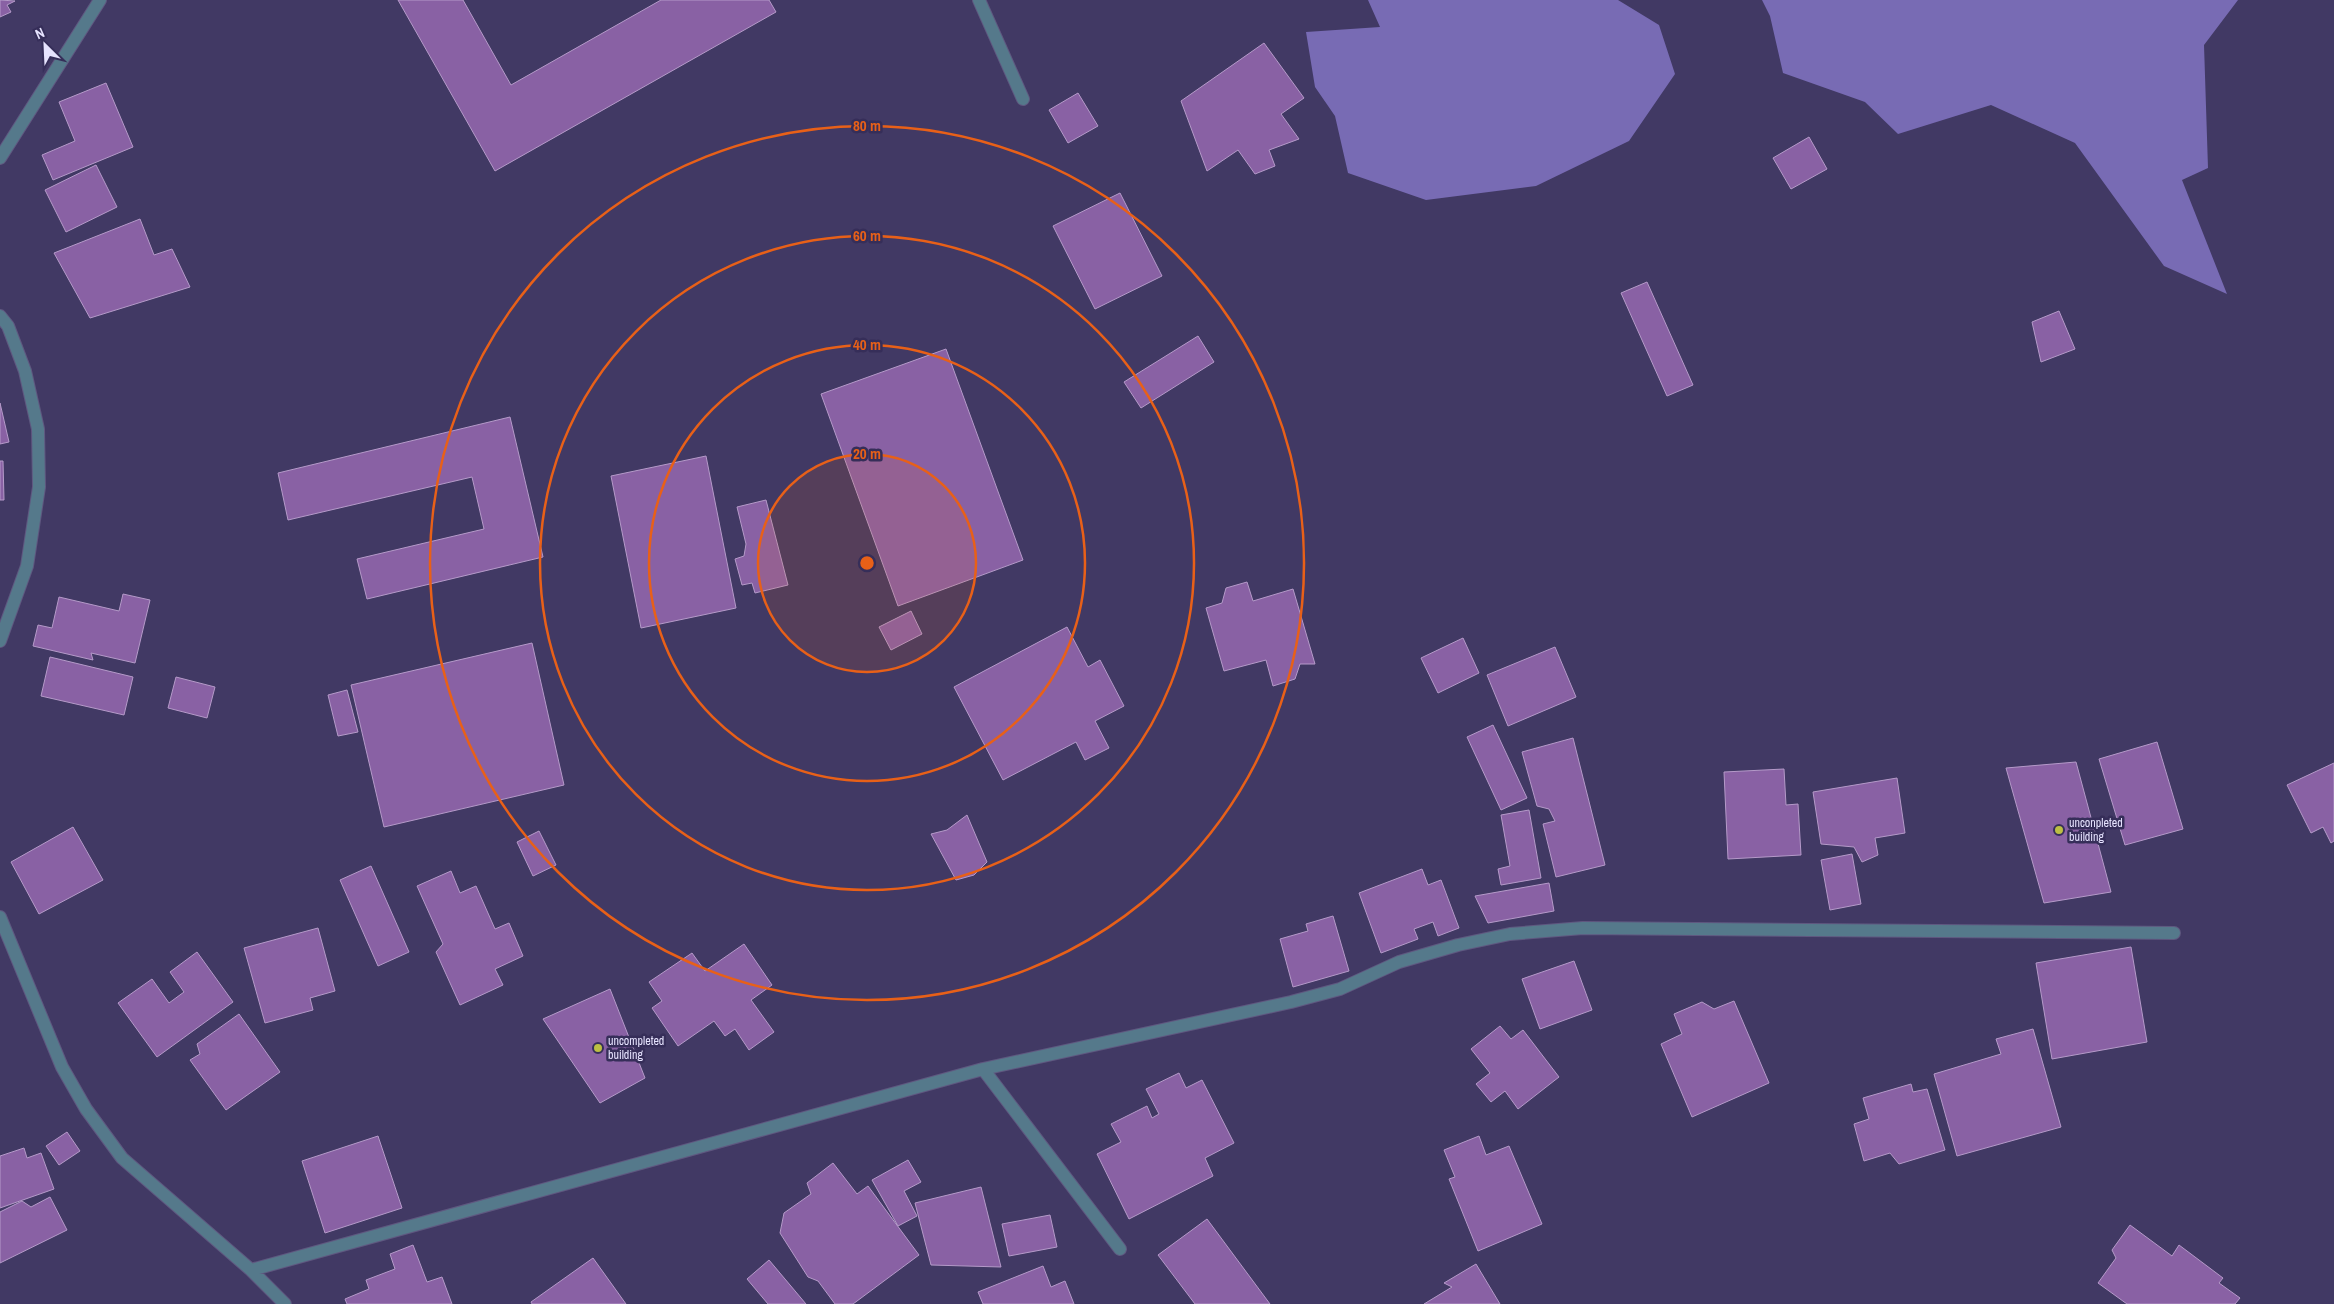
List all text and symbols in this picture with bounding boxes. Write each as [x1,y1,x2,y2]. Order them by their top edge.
north arrow [20,20,70,70]
text: N [32,23,47,43]
text: 80 m [853,115,881,136]
text: 60 m [853,225,881,246]
text: 40 m [853,334,881,355]
text: 20 m [853,443,881,464]
centre of rings [858,554,876,572]
place label: unconpleted building [2069,815,2123,845]
marker: unconpleted building [2053,824,2065,836]
place label: uncompleted building [608,1033,664,1063]
marker: uncompleted building [592,1042,604,1054]

